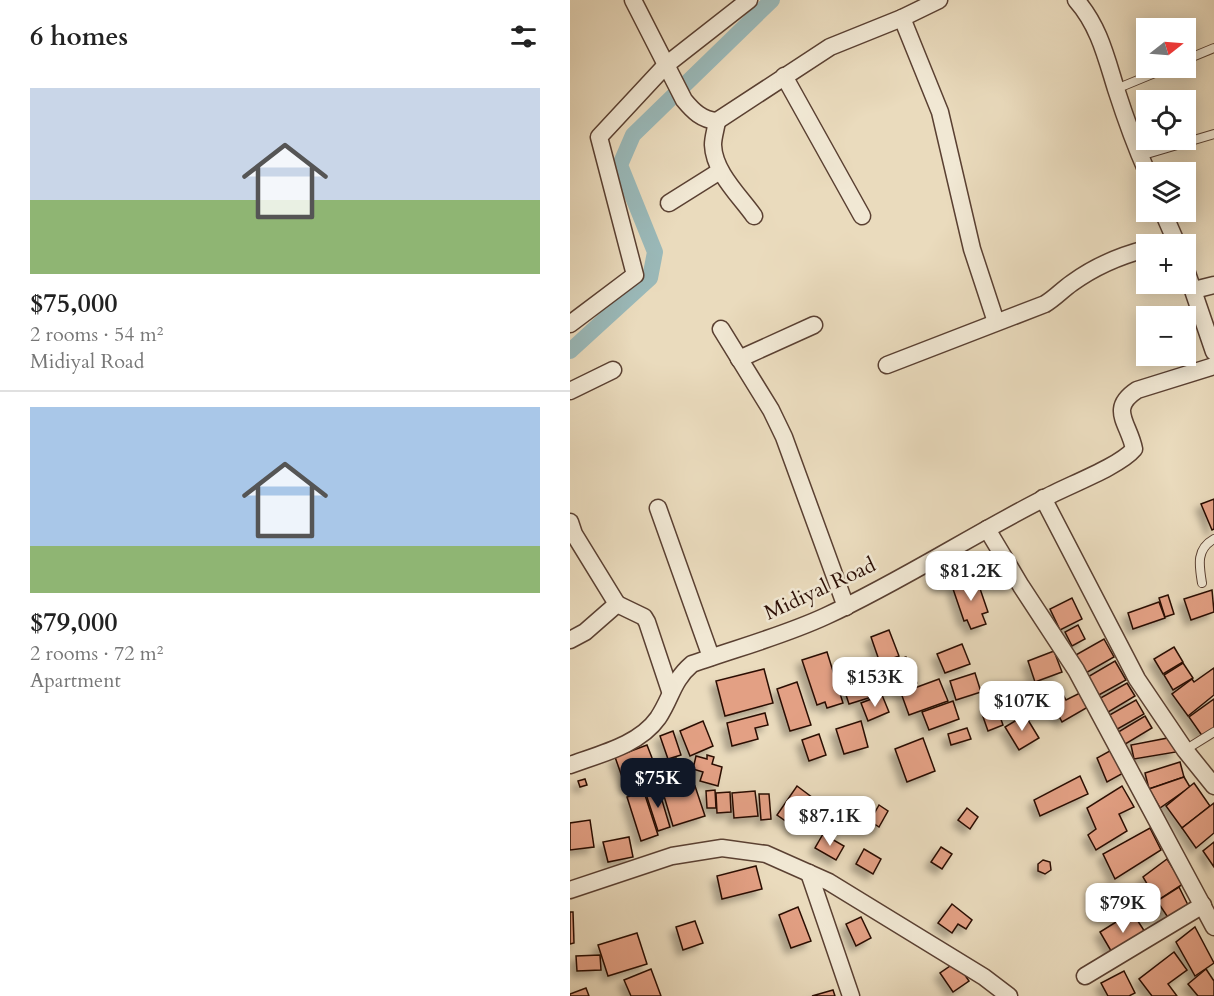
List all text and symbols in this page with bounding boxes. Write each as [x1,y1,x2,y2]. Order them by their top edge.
north arrow [1136,18,1196,78]
map controls [1136,18,1196,366]
text: 6 homes [30,19,128,54]
icon: filters [507,20,540,53]
button: locate [1136,90,1196,150]
icon: home [231,127,339,235]
button: layers [1136,162,1196,222]
button: + [1136,234,1196,294]
text: $75,000 [30,286,118,321]
button: − [1136,306,1196,366]
text: 2 rooms · 54 m² [30,321,163,348]
text: Midiyal Road [30,348,144,375]
icon: home [231,446,339,554]
street label: Midiyal Road [759,550,881,628]
pin: $81.2K [922,551,1020,602]
text: $81.2K [940,557,1002,584]
text: $79,000 [30,605,118,640]
text: 2 rooms · 72 m² [30,640,163,667]
pin: $153K [833,657,917,708]
text: $153K [846,663,904,690]
text: Apartment [30,667,121,694]
pin: $107K [980,681,1064,732]
text: $107K [993,687,1051,714]
pin: $75K [622,758,694,809]
text: $75K [635,764,681,791]
pin: $87.1K [781,796,879,847]
text: $87.1K [799,802,861,829]
pin: $79K [1087,883,1159,934]
text: $79K [1100,889,1146,916]

